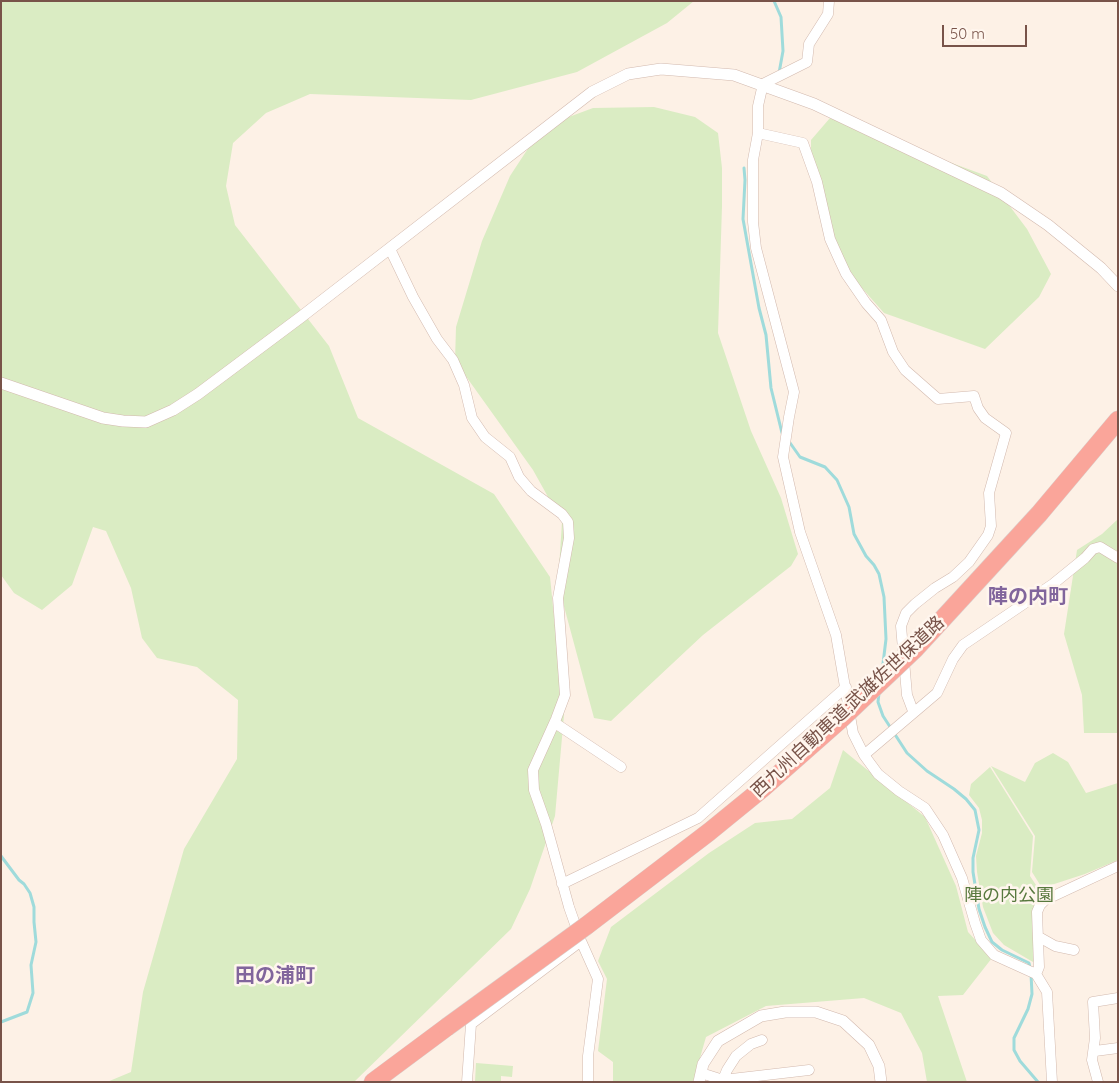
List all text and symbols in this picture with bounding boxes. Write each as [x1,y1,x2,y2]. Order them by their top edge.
scale bar [944,15,1029,47]
text: 50 m [950,24,985,43]
district label: 陣の内町 [988,585,1068,609]
street label: 西九州自動車道;武雄佐世保道路 [747,612,949,802]
park label: 陣の内公園 [964,885,1054,907]
district label: 田の浦町 [235,964,315,988]

